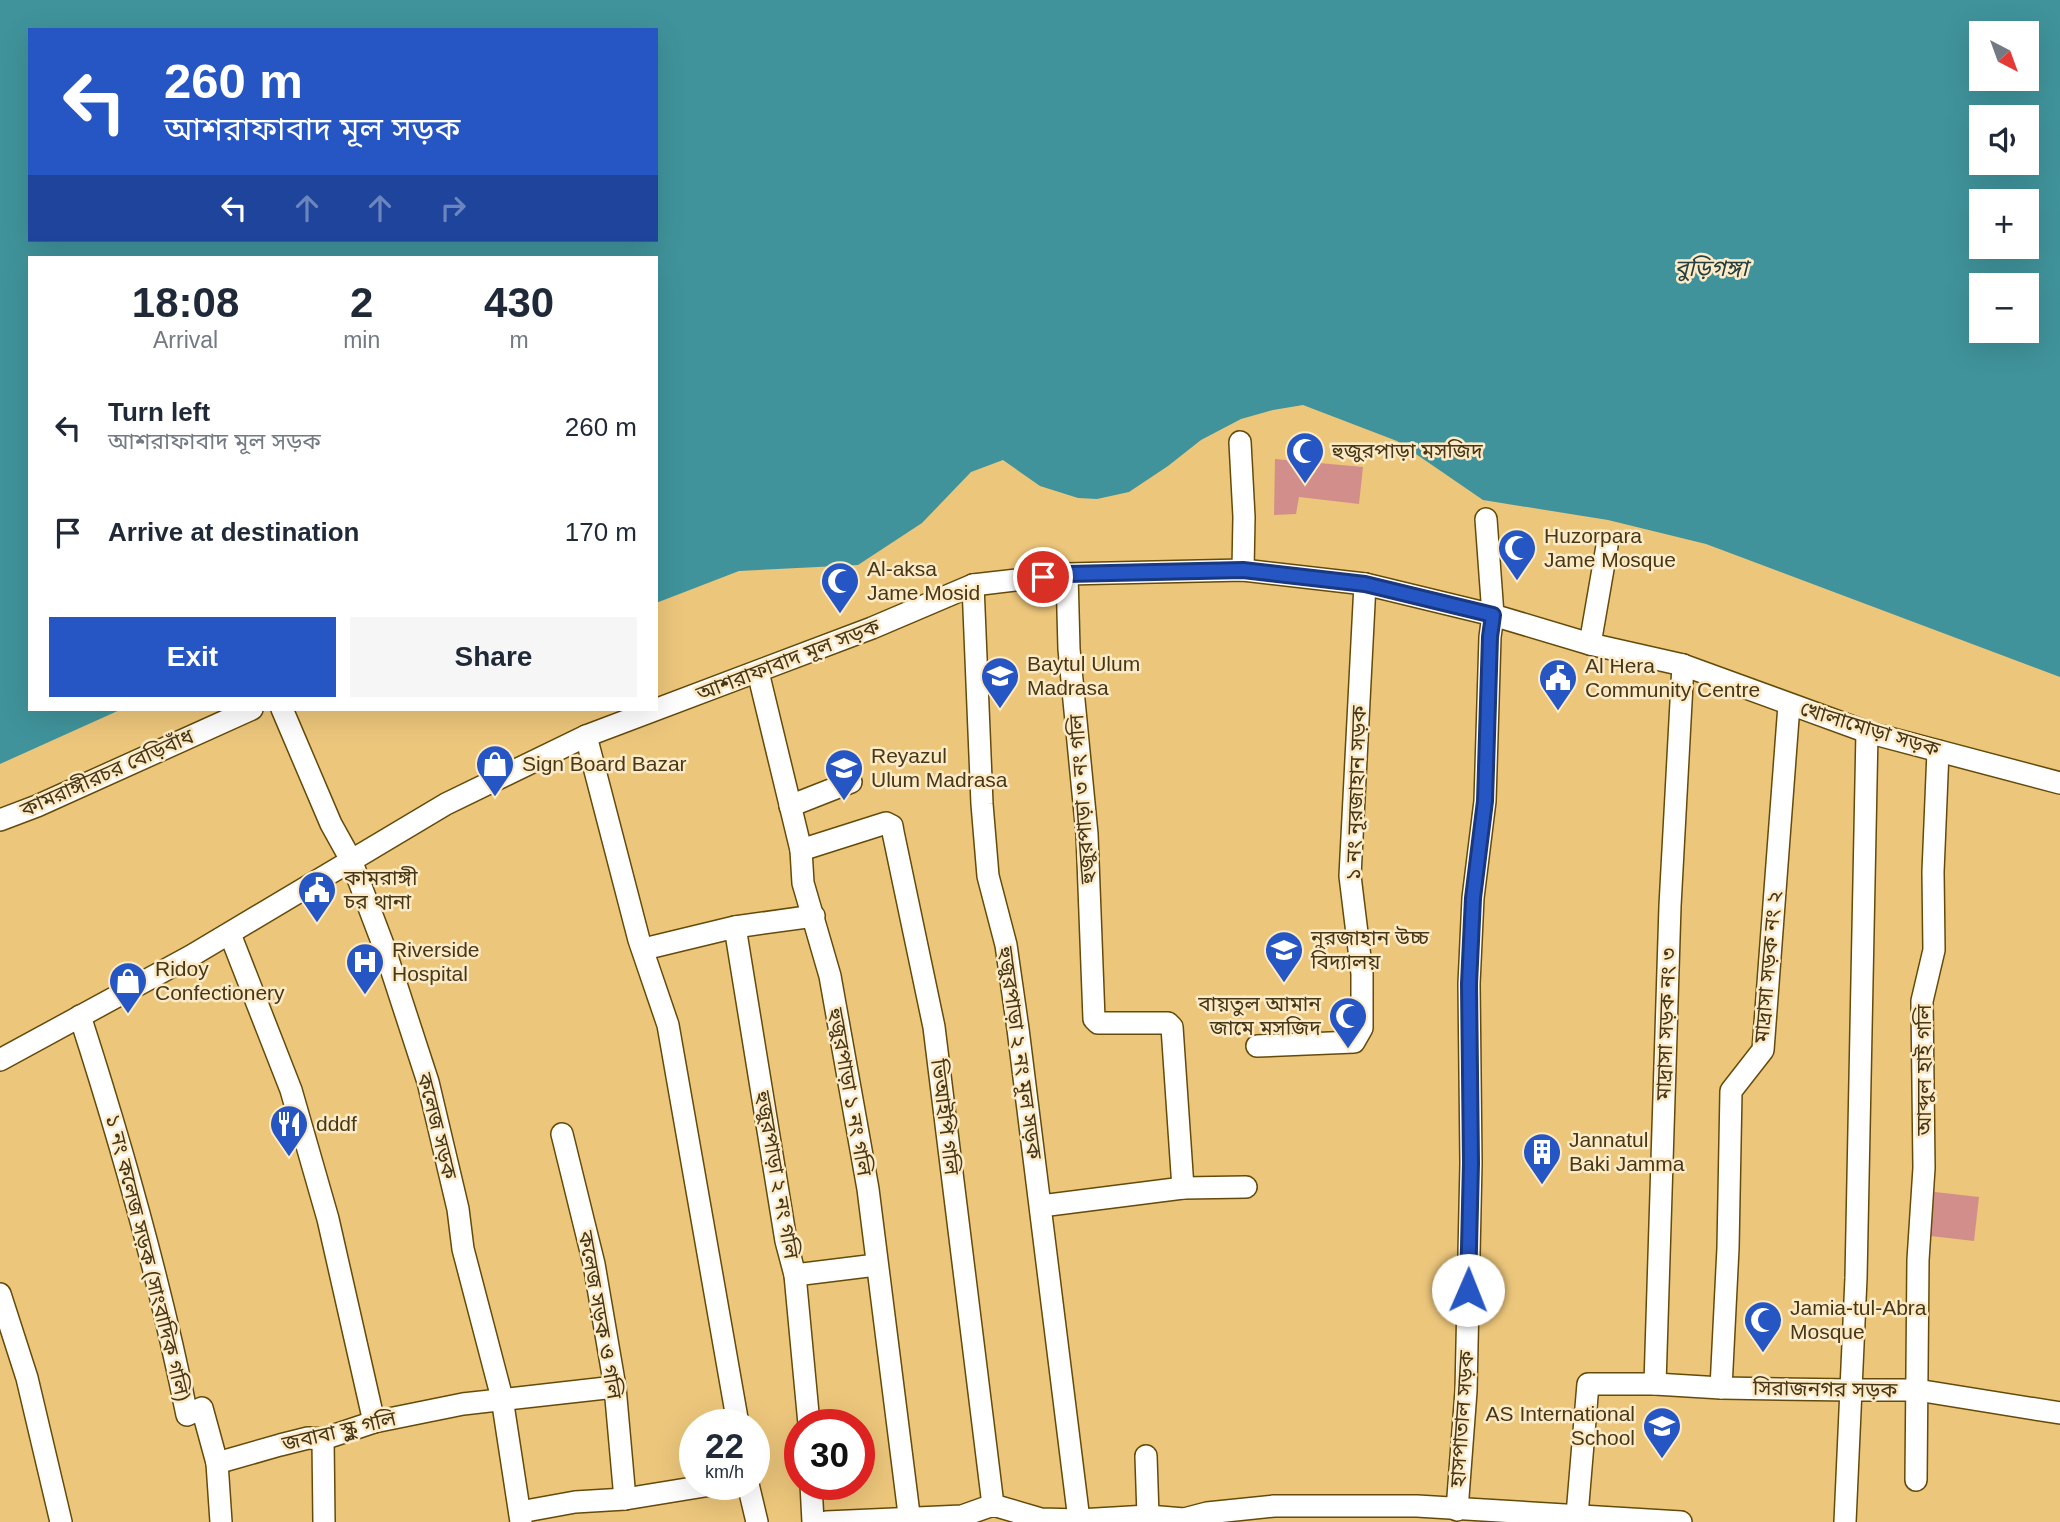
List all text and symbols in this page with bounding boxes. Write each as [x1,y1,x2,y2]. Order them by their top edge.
north arrow [1969,21,2039,91]
map controls [1969,21,2039,343]
text: 260 m [164,54,303,108]
icon: left [49,56,140,147]
button: sound [1969,105,2039,175]
text: আশরাফাবাদ মূল সড়ক [164,111,460,147]
icon: left [215,189,253,227]
icon: ahead [288,189,326,227]
icon: ahead [361,189,399,227]
icon: right [434,189,472,227]
button: + [1969,189,2039,259]
water label: বুড়িগঙ্গা [1674,255,1751,282]
button: − [1969,273,2039,343]
text: 18:08 [132,279,239,326]
text: 2 [350,279,373,326]
text: 430 [484,279,554,326]
text: Arrival [153,327,218,353]
text: min [343,327,380,353]
text: m [510,327,529,353]
text: Turn left [108,397,210,427]
icon: left [49,409,87,447]
text: 260 m [565,412,637,442]
text: আশরাফাবাদ মূল সড়ক [108,428,321,454]
mosque icon: হুজুরপাড়া মসজিদ [1284,430,1326,485]
place label: হুজুরপাড়া মসজিদ [1331,439,1483,463]
icon: arrive [49,514,87,552]
text: Arrive at destination [108,517,359,547]
text: 170 m [565,517,637,547]
place label: Huzorpara Jame Mosque [1544,524,1676,571]
mosque icon: Huzorpara Jame Mosque [1496,527,1538,582]
pin [1013,547,1073,607]
place label: Al-aksa Jame Mosid [867,557,980,604]
icon: arrive [1024,558,1062,596]
mosque icon: Al-aksa Jame Mosid [819,560,861,615]
street label: আশরাফাবাদ মূল সড়ক [692,614,884,707]
button: Exit [49,617,336,697]
button: Share [350,617,637,697]
place label: Baytul Ulum Madrasa [1027,652,1140,699]
place label: Al Hera Community Centre [1585,654,1760,701]
school or university icon: Baytul Ulum Madrasa [979,655,1021,710]
public building icon: Al Hera Community Centre [1537,657,1579,712]
street label: খোলামোড়া সড়ক [1798,696,1944,761]
street label: ১ নং নূরজাহান সড়ক [1341,704,1372,881]
street label: হুজুরপাড়া ৩ নং গলি [1064,713,1100,886]
street label: কামরাঙ্গীরচর বেড়িবাঁধ [16,724,197,821]
shop icon: Sign Board Bazar [474,743,516,798]
place label: Reyazul Ulum Madrasa [871,744,1008,791]
school or university icon: Reyazul Ulum Madrasa [823,747,865,802]
place label: Sign Board Bazar [522,752,687,775]
place label: কামরাঙ্গী চর থানা [343,866,418,913]
public building icon: কামরাঙ্গী চর থানা [296,869,338,924]
street label: মাদ্রাসা সড়ক নং ২ [1749,889,1786,1045]
place label: নুরজাহান উচ্চ বিদ্যালয় [1310,926,1430,973]
school or university icon: নুরজাহান উচ্চ বিদ্যালয় [1263,929,1305,984]
place label: Riverside Hospital [392,938,480,985]
hospital icon: Riverside Hospital [344,941,386,996]
street label: হুজুরপাড়া ২ নং মূল সড়ক [992,944,1047,1162]
street label: মাদ্রাসা সড়ক নং ৩ [1651,947,1680,1102]
place label: Ridoy Confectionery [155,957,285,1004]
shop icon: Ridoy Confectionery [107,960,149,1015]
place label: বায়তুল আমান জামে মসজিদ [1197,992,1321,1039]
mosque icon: বায়তুল আমান জামে মসজিদ [1327,995,1369,1050]
street label: আব্দুল হাই গলি [1912,1004,1936,1137]
street label: হুজুরপাড়া ১ নং গলি [823,1005,877,1178]
street label: ভিআইপি গলি [927,1057,964,1177]
street label: কলেজ সড়ক [413,1069,462,1182]
street label: হুজুরপাড়া ২ নং গলি [750,1088,804,1261]
restaurant icon: dddf [268,1103,310,1158]
street label: ১ নং কলেজ সড়ক (সাংবাদিক গলি) [102,1112,195,1404]
place label: dddf [316,1112,357,1135]
place label: Jannatul Baki Jamma [1569,1128,1685,1175]
building icon: Jannatul Baki Jamma [1521,1131,1563,1186]
street label: কলেজ সড়ক ও গলি [574,1228,627,1401]
position arrow [1431,1253,1505,1327]
place label: Jamia-tul-Abra Mosque [1790,1296,1927,1343]
mosque icon: Jamia-tul-Abra Mosque [1742,1299,1784,1354]
street label: হাসপাতাল সড়ক [1445,1349,1478,1489]
street label: সিরাজনগর সড়ক [1752,1376,1898,1401]
place label: AS International School [1486,1402,1635,1449]
school or university icon: AS International School [1641,1405,1683,1460]
street label: জবাবা স্কুল গলি [279,1406,399,1456]
speed limit sign: 30 [784,1409,875,1500]
text: 22 [705,1426,744,1465]
text: km/h [705,1462,744,1482]

